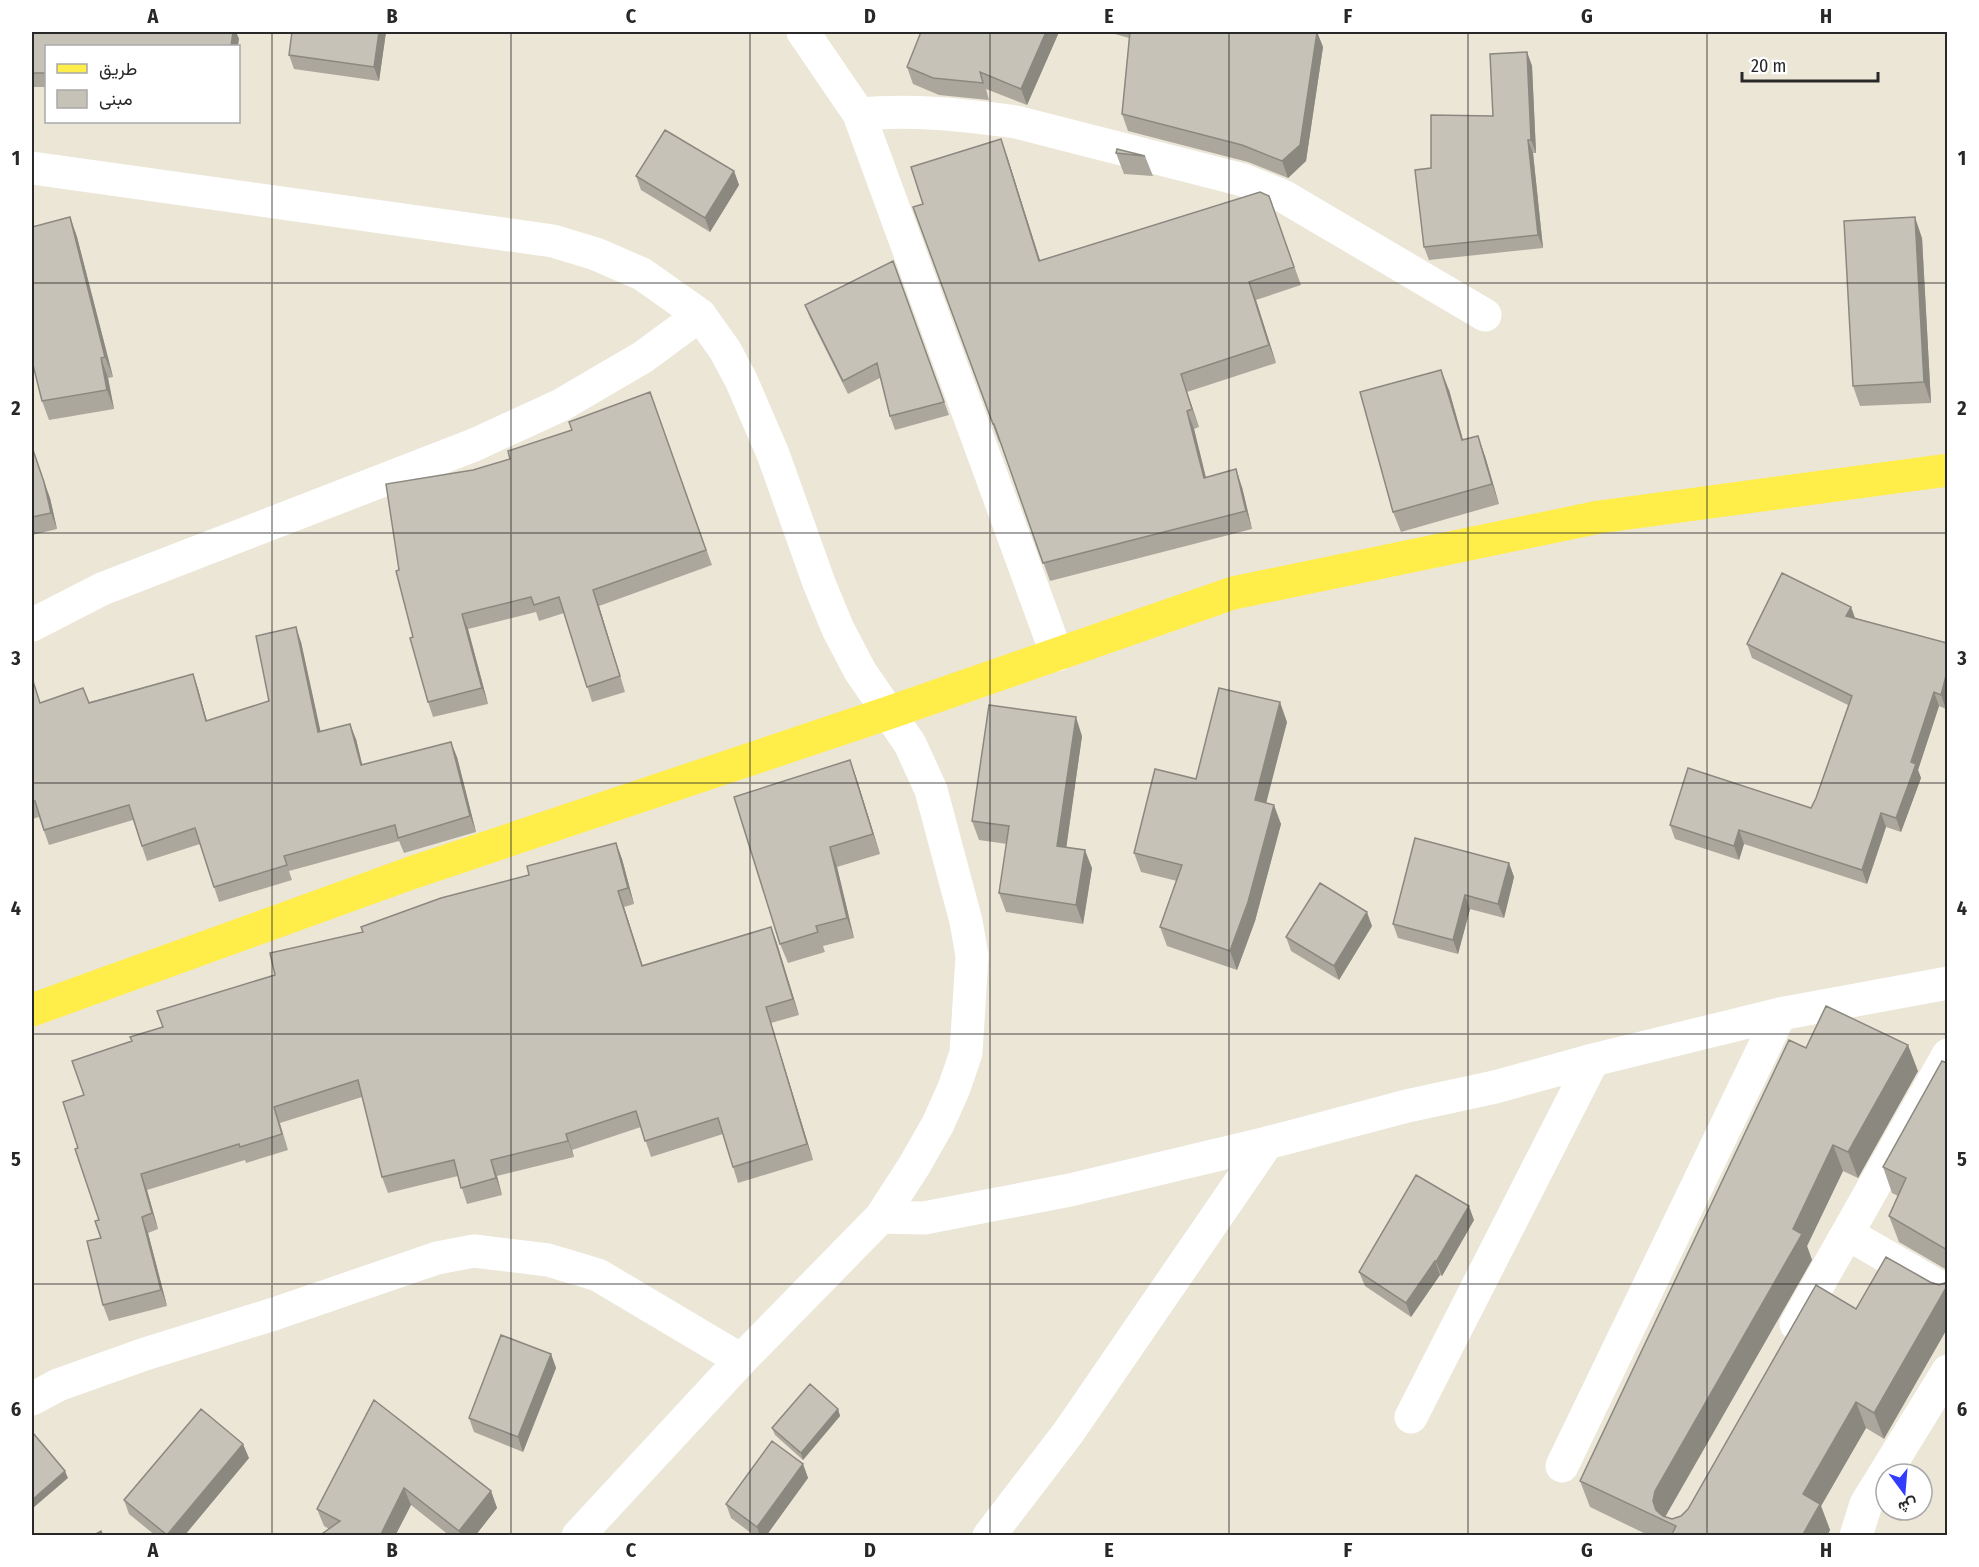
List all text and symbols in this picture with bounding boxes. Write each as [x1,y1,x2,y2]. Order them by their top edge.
text: A [147,4,160,28]
text: B [386,4,398,28]
text: C [626,4,637,28]
text: D [864,4,876,28]
text: E [1104,4,1114,28]
text: F [1344,4,1353,28]
text: G [1581,4,1593,28]
text: H [1820,4,1832,28]
legend [45,45,240,123]
scale bar [1742,45,1878,83]
text: 20 m [1751,55,1786,77]
text: طريق [99,58,137,80]
text: مبنى [99,88,133,110]
text: 1 [12,146,20,170]
text: 1 [1958,146,1966,170]
text: 2 [10,396,21,420]
text: 2 [1956,396,1967,420]
text: 3 [10,646,21,670]
text: 3 [1956,646,1967,670]
text: 4 [11,896,21,920]
text: 4 [1957,896,1967,920]
text: 5 [11,1147,21,1171]
text: 5 [1957,1147,1967,1171]
text: 6 [11,1397,21,1421]
text: 6 [1957,1397,1967,1421]
north arrow [1874,1462,1934,1522]
text: ش [1896,1494,1920,1518]
text: A [147,1538,160,1562]
text: B [386,1538,398,1562]
text: C [626,1538,637,1562]
text: D [864,1538,876,1562]
text: E [1104,1538,1114,1562]
text: F [1344,1538,1353,1562]
text: G [1581,1538,1593,1562]
text: H [1820,1538,1832,1562]

